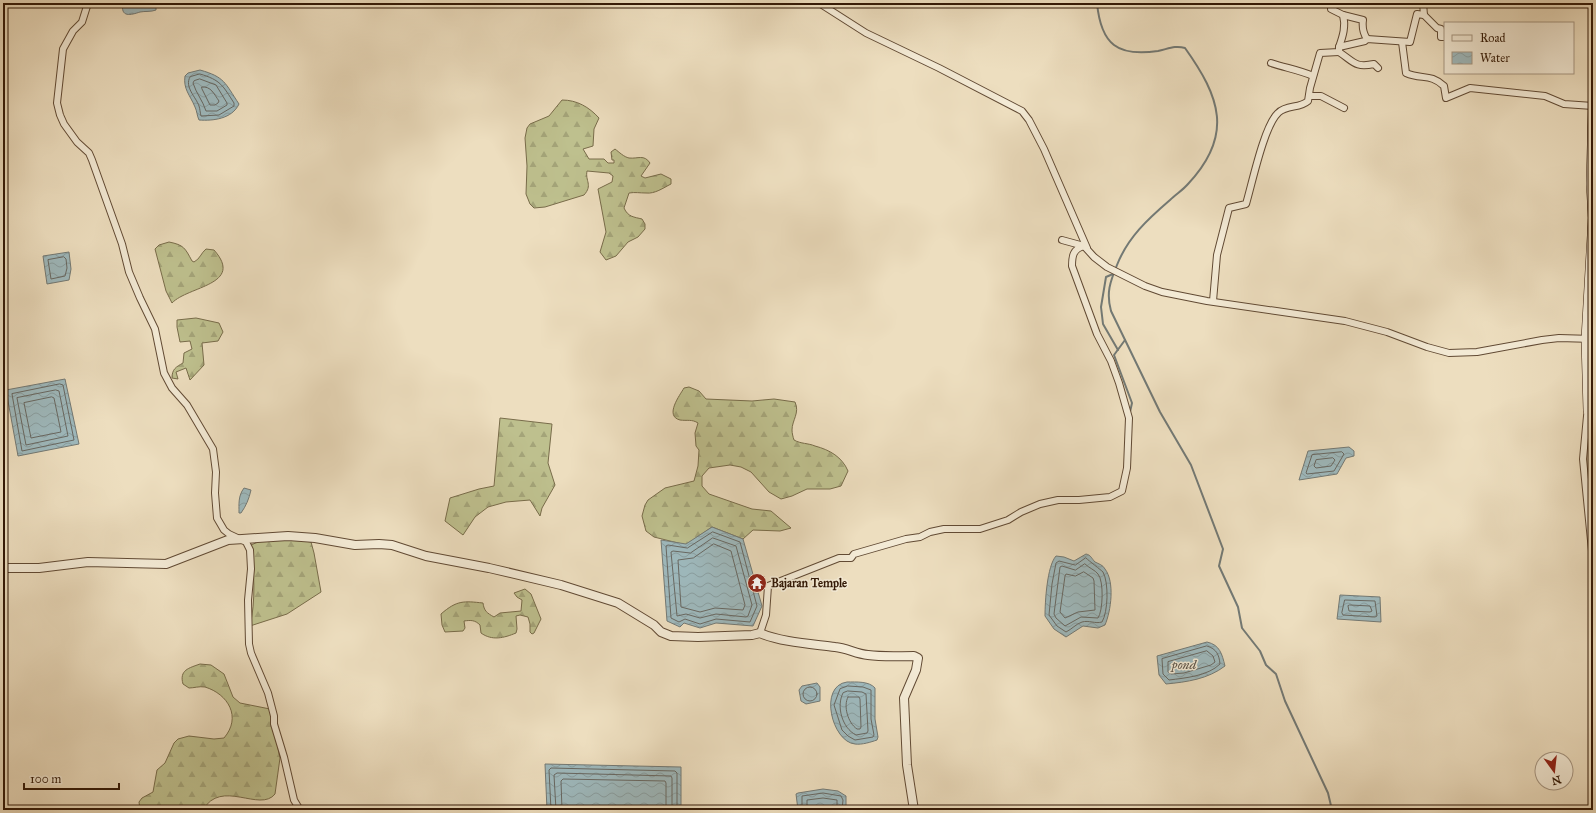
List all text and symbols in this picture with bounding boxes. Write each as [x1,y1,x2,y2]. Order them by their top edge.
legend [1444,22,1574,74]
text: Road [1480,31,1506,45]
text: Water [1480,51,1510,65]
temple icon: Bajaran Temple [746,572,768,594]
place label: Bajaran Temple [771,576,847,591]
water label: pond [1170,657,1197,673]
north arrow [1534,751,1574,791]
scale bar [24,765,119,791]
text: 100 m [30,772,61,786]
text: N [1550,773,1563,788]

